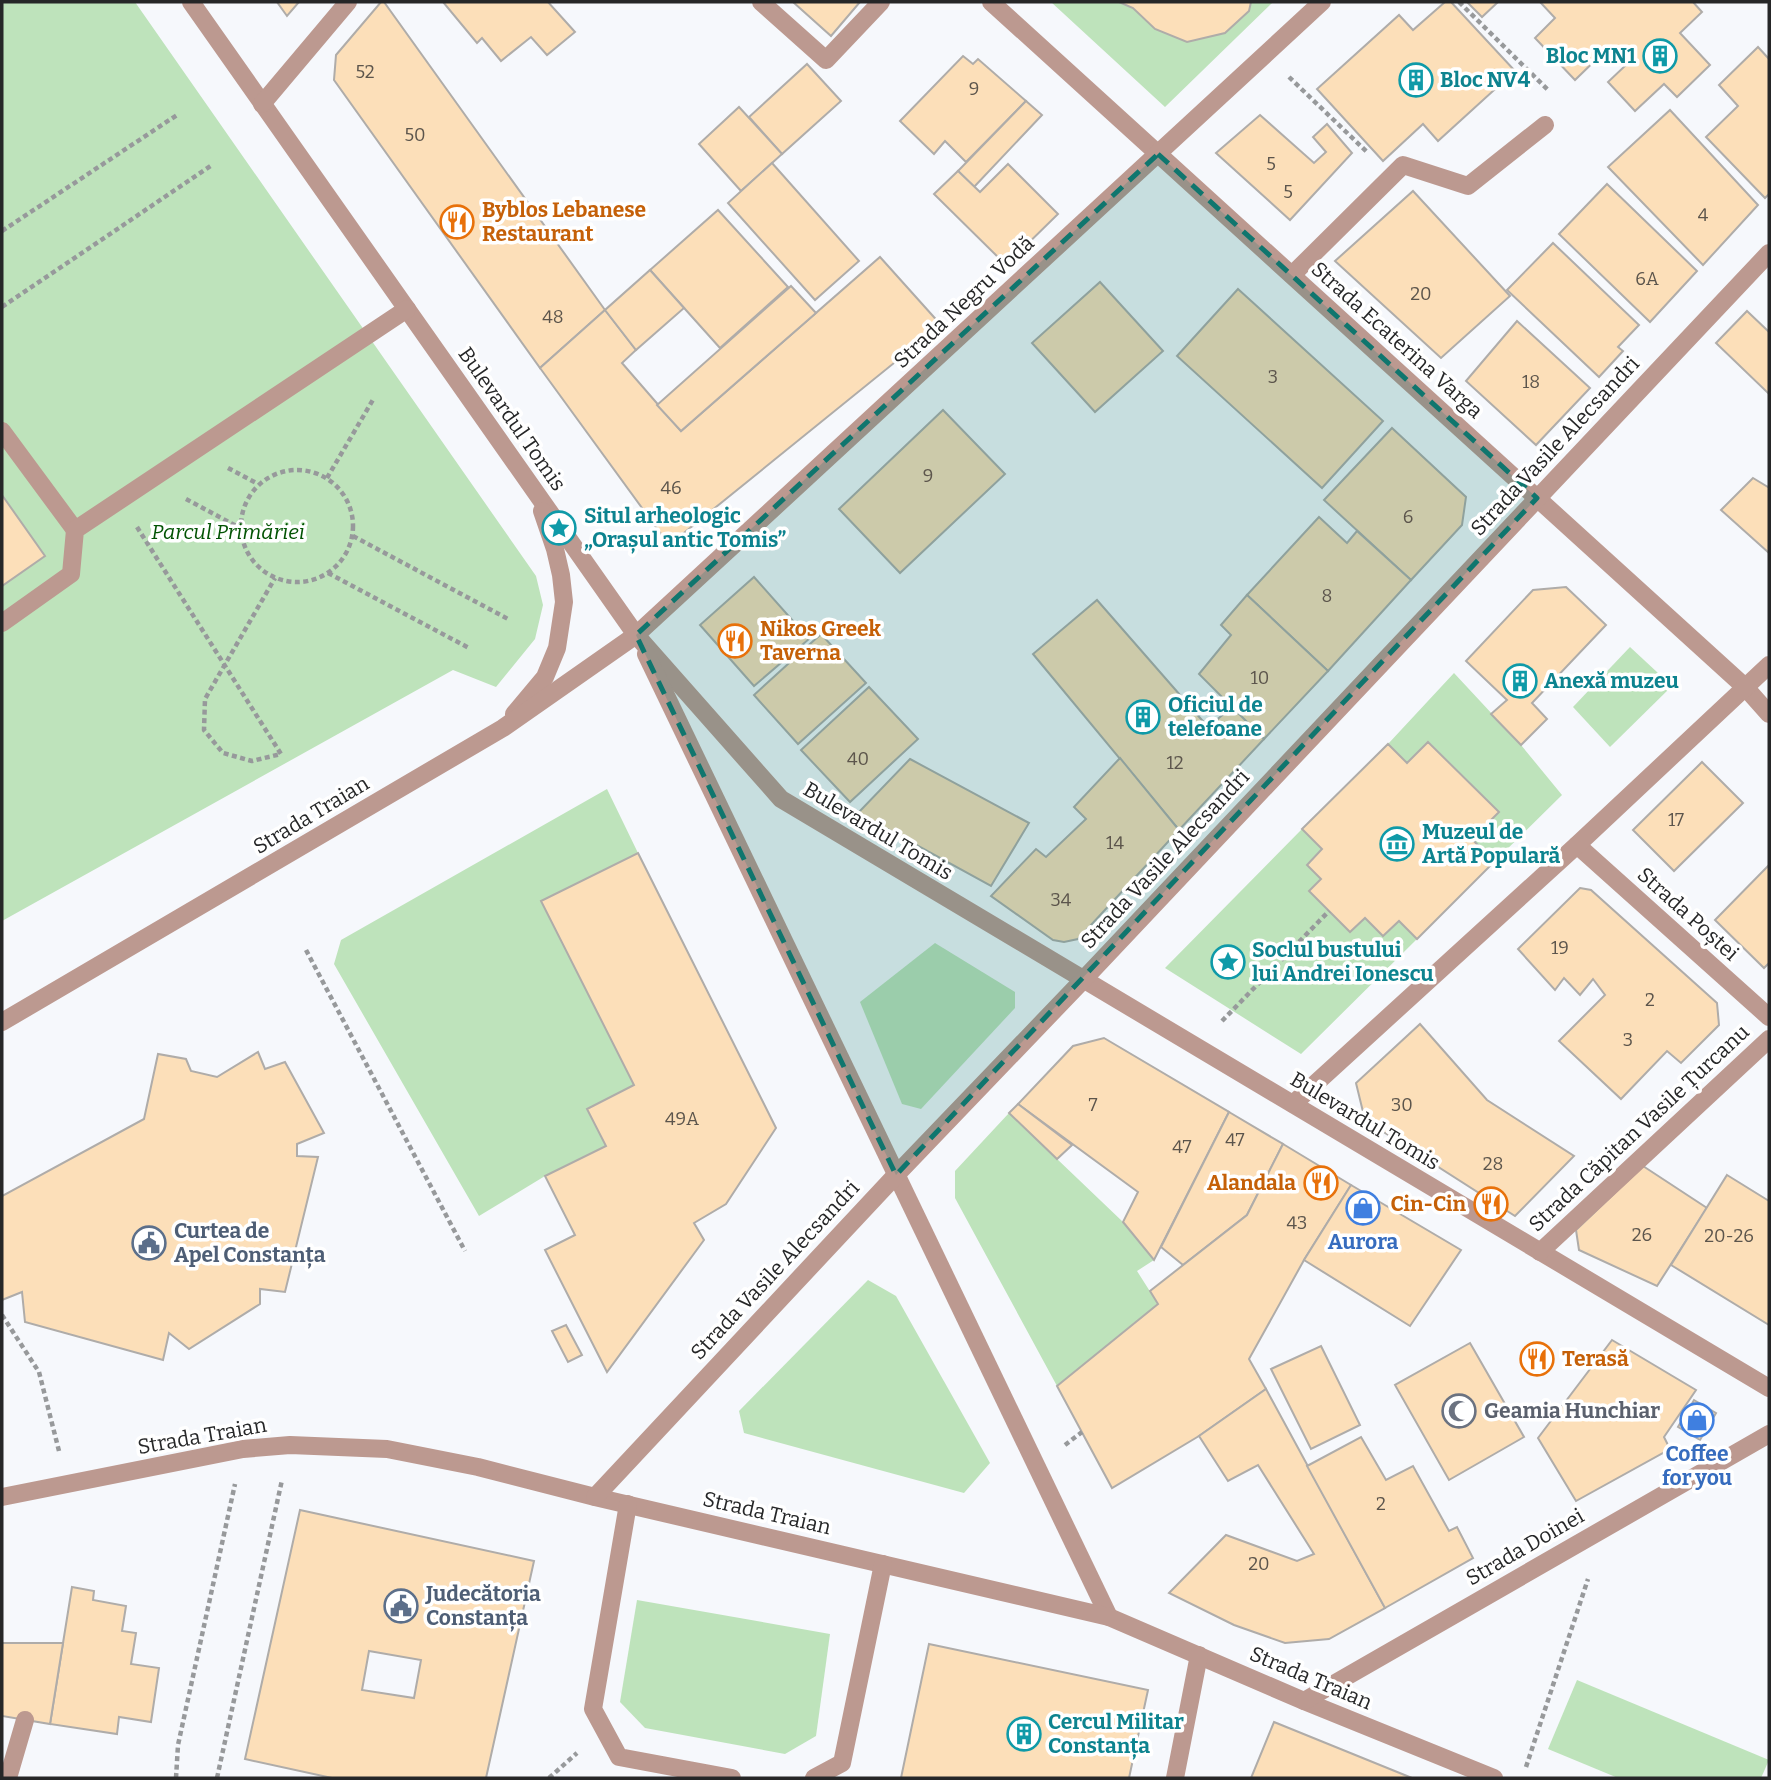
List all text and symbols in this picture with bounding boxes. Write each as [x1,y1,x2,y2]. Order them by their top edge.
building icon: Bloc MN1 [1641,37,1679,75]
place label: Bloc MN1 [1546,43,1636,69]
house number: 52 [355,61,375,83]
building icon: Bloc NV4 [1397,61,1435,99]
place label: Bloc NV4 [1440,67,1530,93]
house number: 9 [969,78,979,100]
house number: 50 [404,124,426,146]
house number: 5 [1266,153,1276,175]
house number: 5 [1283,181,1293,203]
place label: Byblos Lebanese Restaurant [482,197,646,247]
restaurant icon: Byblos Lebanese Restaurant [438,203,476,241]
house number: 4 [1698,204,1709,226]
street label: Strada Negru Vodă [888,230,1040,374]
street label: Strada Ecaterina Varga [1306,256,1488,424]
house number: 6A [1635,268,1659,290]
house number: 20 [1410,283,1432,305]
house number: 48 [542,306,564,328]
street label: Bulevardul Tomis [453,342,571,496]
street label: Strada Vasile Alecsandri [1465,351,1645,541]
house number: 3 [1268,366,1278,388]
house number: 18 [1522,371,1540,393]
house number: 9 [923,465,933,487]
house number: 46 [660,477,682,499]
place label: Situl arheologic „Orașul antic Tomis” [584,503,786,554]
house number: 6 [1403,506,1413,528]
place icon: Situl arheologic „Orașul antic Tomis” [540,509,578,547]
park label: Parcul Primăriei [151,519,305,545]
house number: 8 [1322,585,1332,607]
place label: Nikos Greek Taverna [760,616,882,666]
restaurant icon: Nikos Greek Taverna [716,622,754,660]
building icon: Anexă muzeu [1501,662,1539,700]
house number: 10 [1251,667,1269,689]
place label: Anexă muzeu [1544,668,1679,694]
place label: Oficiul de telefoane [1168,692,1263,742]
building icon: Oficiul de telefoane [1124,698,1162,736]
house number: 40 [847,748,869,770]
house number: 12 [1166,752,1184,774]
street label: Strada Vasile Alecsandri [1075,764,1255,954]
street label: Strada Traian [248,770,374,860]
street label: Bulevardul Tomis [799,776,957,886]
house number: 17 [1668,809,1684,831]
place label: Muzeul de Artă Populară [1422,819,1560,869]
museum icon: Muzeul de Artă Populară [1378,825,1416,863]
house number: 14 [1106,832,1124,854]
street label: Strada Poștei [1632,862,1744,966]
house number: 34 [1051,889,1072,911]
place label: Soclul bustului lui Andrei Ionescu [1252,937,1434,987]
house number: 19 [1551,937,1569,959]
place icon: Soclul bustului lui Andrei Ionescu [1209,943,1247,981]
house number: 2 [1645,989,1655,1011]
street label: Strada Căpitan Vasile Țurcanu [1523,1019,1755,1237]
house number: 3 [1623,1029,1633,1051]
street label: Bulevardul Tomis [1286,1066,1444,1176]
house number: 7 [1088,1094,1098,1116]
house number: 30 [1391,1094,1413,1116]
house number: 49A [665,1108,699,1130]
house number: 47 [1225,1129,1245,1151]
house number: 47 [1172,1136,1192,1158]
house number: 28 [1483,1153,1503,1175]
restaurant icon: Alandala [1302,1164,1340,1202]
place label: Alandala [1207,1170,1296,1196]
street label: Strada Vasile Alecsandri [685,1175,865,1365]
restaurant icon: Cin-Cin [1472,1185,1510,1223]
shop icon: Aurora [1344,1189,1382,1227]
place label: Cin-Cin [1391,1191,1466,1217]
house number: 43 [1287,1212,1307,1234]
place label: Curtea de Apel Constanța [174,1218,326,1269]
public building icon: Curtea de Apel Constanța [130,1224,168,1262]
house number: 26 [1632,1224,1652,1246]
house number: 20-26 [1704,1225,1754,1247]
place label: Aurora [1328,1229,1398,1255]
restaurant icon: Terasă [1518,1340,1556,1378]
place label: Terasă [1562,1346,1629,1372]
mosque icon: Geamia Hunchiar [1440,1392,1478,1430]
place label: Geamia Hunchiar [1484,1398,1660,1424]
shop icon: Coffee for you [1678,1401,1716,1439]
street label: Strada Traian [135,1412,269,1460]
place label: Coffee for you [1662,1441,1732,1491]
street label: Strada Traian [700,1486,834,1540]
house number: 2 [1376,1493,1386,1515]
street label: Strada Doinei [1461,1503,1589,1591]
house number: 20 [1248,1553,1270,1575]
place label: Judecătoria Constanța [425,1581,541,1632]
public building icon: Judecătoria Constanța [382,1587,420,1625]
street label: Strada Traian [1246,1641,1376,1715]
place label: Cercul Militar Constanța [1048,1709,1184,1760]
building icon: Cercul Militar Constanța [1005,1715,1043,1753]

